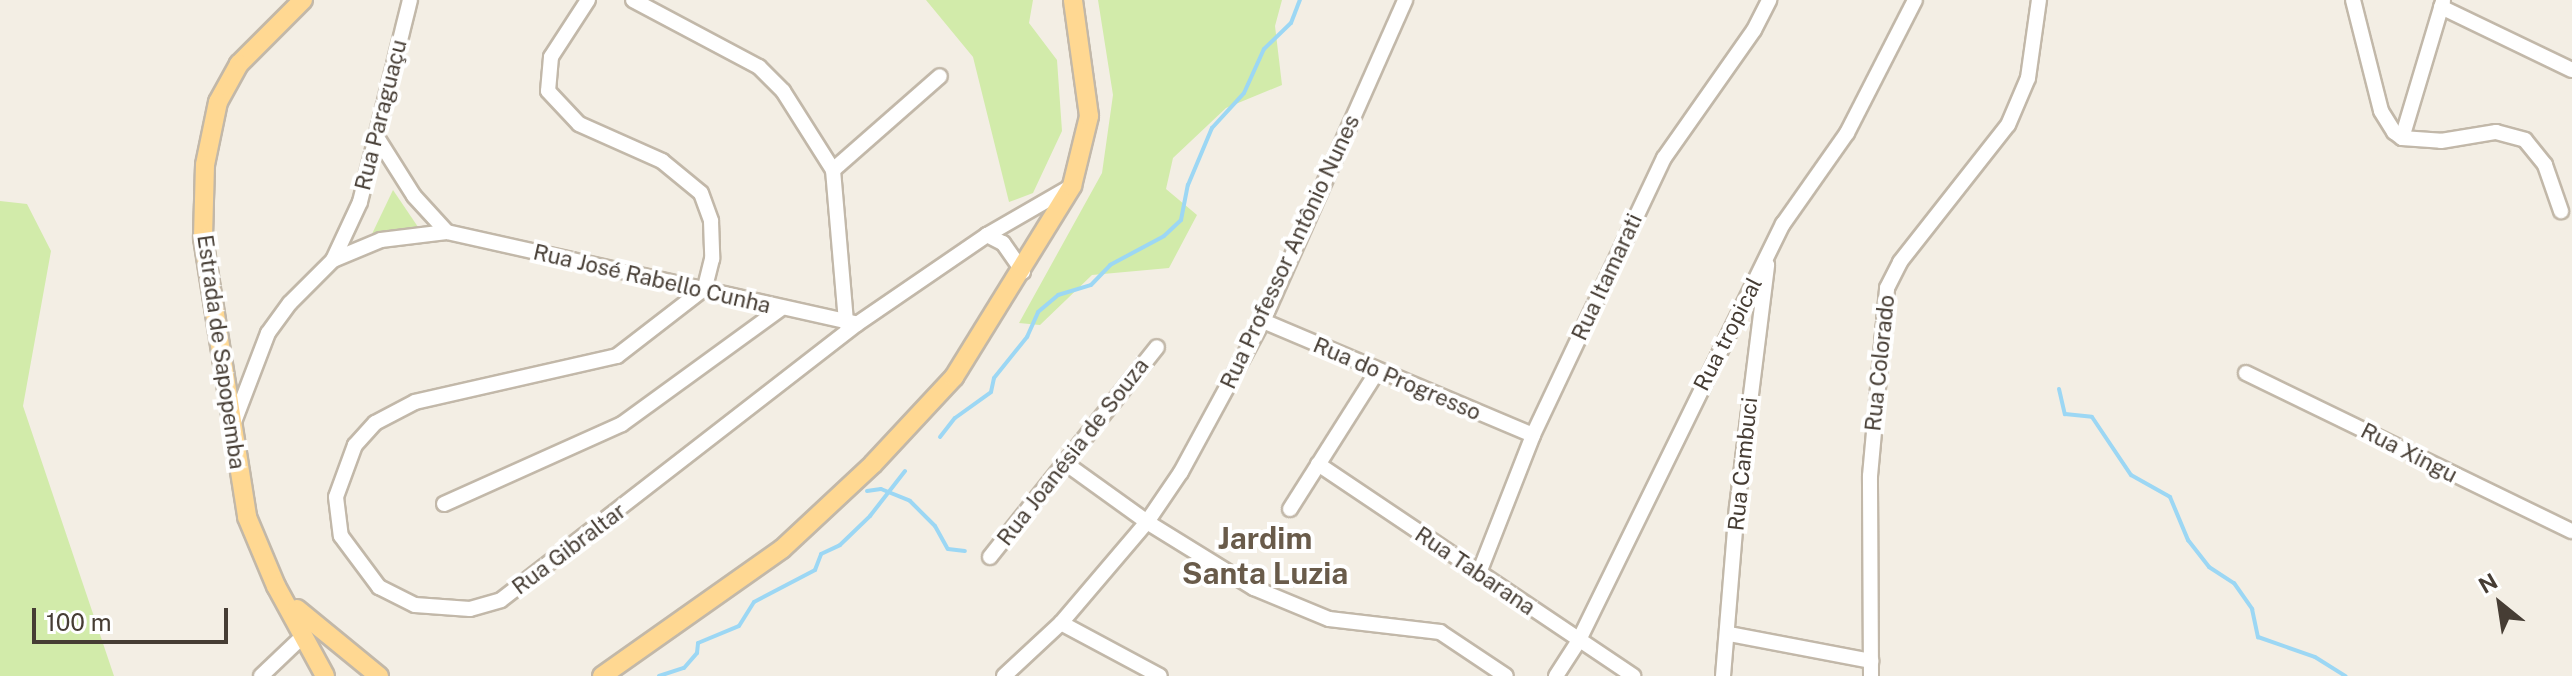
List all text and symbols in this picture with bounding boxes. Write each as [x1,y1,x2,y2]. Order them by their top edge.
street label: Rua Paraguaçu [350,37,412,193]
street label: Rua Professor Antônio Nunes [1215,111,1365,393]
street label: Rua Itamarati [1566,209,1648,345]
street label: Estrada de Sapopemba [191,233,251,471]
street label: Rua José Rabello Cunha [531,239,773,319]
street label: Rua tropical [1688,273,1768,395]
street label: Rua Colorado [1860,293,1900,433]
street label: Rua do Progresso [1309,332,1485,426]
street label: Rua Joanésia de Souza [992,353,1154,551]
street label: Rua Cambuci [1723,396,1763,532]
street label: Rua Xingu [2356,418,2462,488]
street label: Rua Gibraltar [507,498,631,600]
district label: Jardim Santa Luzia [1182,520,1348,590]
street label: Rua Tabarana [1410,521,1540,621]
north arrow [2460,564,2540,644]
text: N [2474,568,2502,599]
scale bar [36,592,232,642]
text: 100 m [46,608,112,636]

